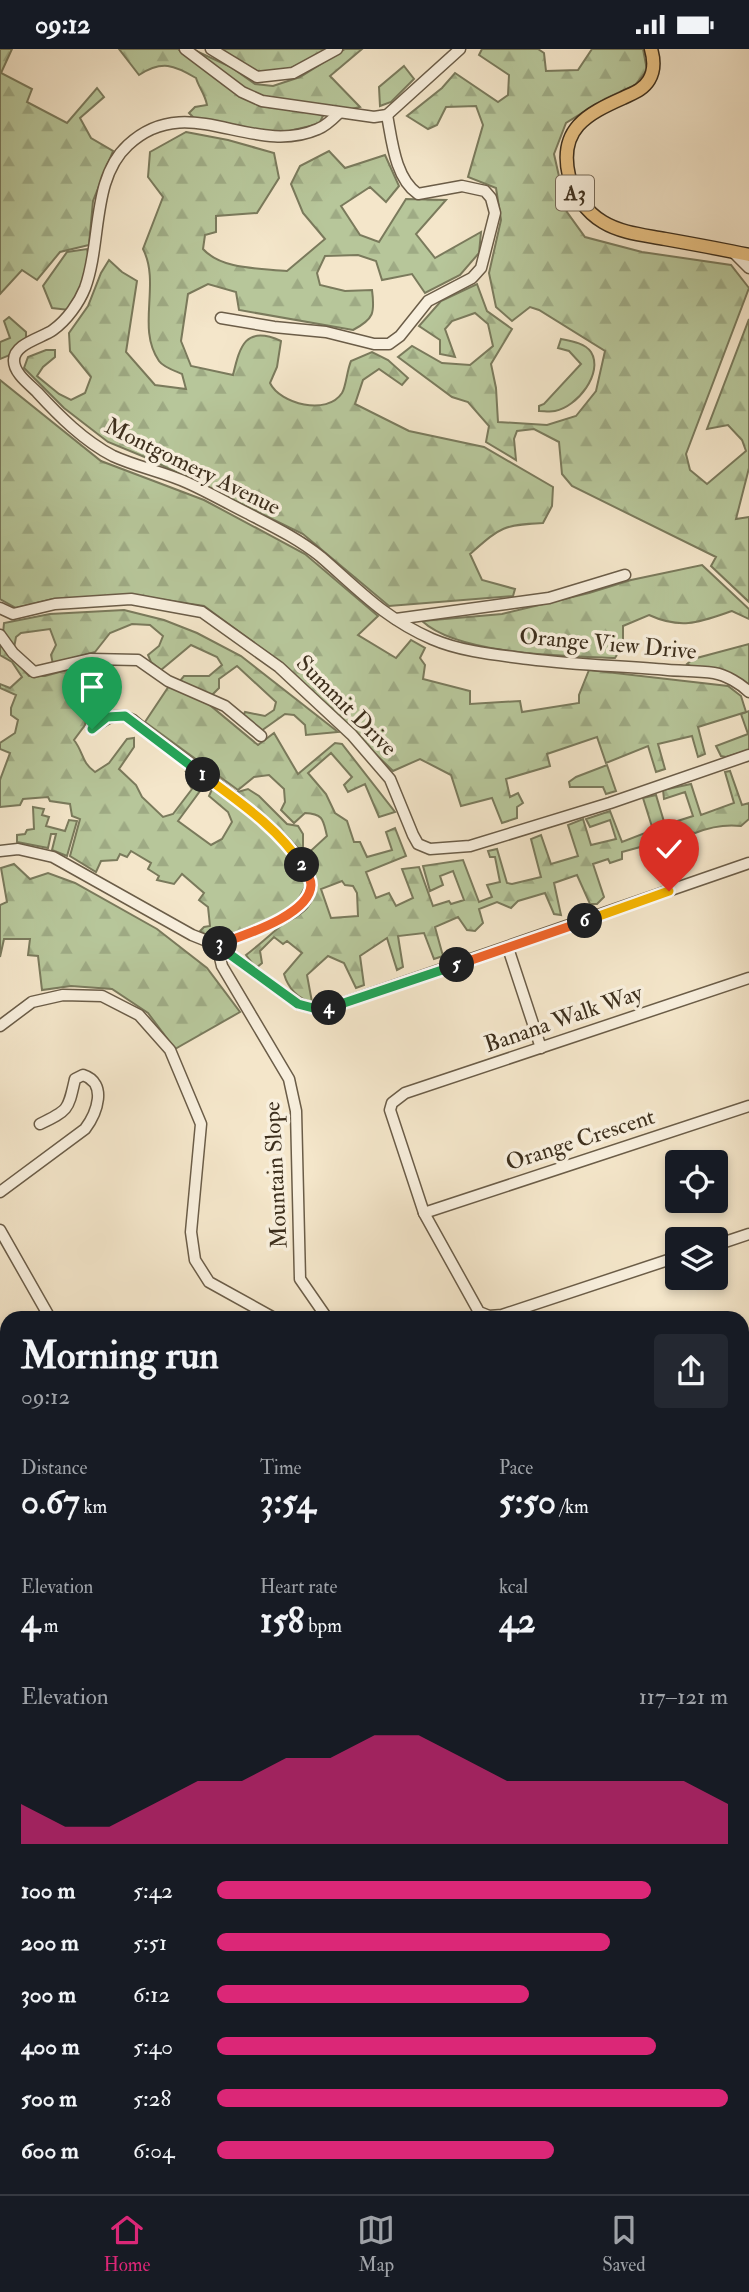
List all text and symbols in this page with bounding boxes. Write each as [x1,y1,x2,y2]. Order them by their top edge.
text: 09:12 [35,9,91,41]
road number: A3 [556,176,594,211]
street label: Montgomery Avenue [100,411,286,522]
street label: Orange View Drive [518,621,698,666]
street label: Summit Drive [290,649,404,762]
pin [62,657,122,729]
icon: arrive [73,668,111,706]
pin: 1 [186,757,220,793]
text: 1 [199,762,206,786]
pin [639,819,699,891]
icon: check [650,830,688,868]
pin: 2 [284,847,320,883]
text: 2 [297,852,306,876]
pin: 6 [568,903,602,939]
text: 6 [580,908,589,932]
pin: 3 [202,927,238,961]
text: 3 [216,931,223,955]
pin: 5 [440,947,475,983]
text: 5 [452,952,461,976]
street label: Banana Walk Way [480,978,647,1059]
pin: 4 [312,991,346,1025]
text: 4 [323,995,334,1019]
street label: Mountain Slope [257,1100,295,1249]
street label: Orange Crescent [502,1102,658,1177]
map controls [665,1150,728,1290]
button: locate [665,1150,728,1213]
button: layers [665,1227,728,1290]
text: Morning run [21,1332,219,1380]
button: share [654,1334,728,1408]
text: 09:12 [21,1382,70,1411]
text: Distance [21,1456,87,1480]
text: Time [260,1456,302,1480]
text: Pace [499,1456,533,1480]
text: 0.67 [21,1480,79,1524]
text: 3:54 [260,1480,315,1524]
text: 5:50 [499,1480,556,1524]
text: km [79,1495,107,1519]
text: /km [556,1495,589,1519]
text: Elevation [21,1575,93,1599]
text: Heart rate [260,1575,337,1599]
text: kcal [499,1575,528,1599]
text: 4 [21,1599,40,1643]
text: 158 [260,1599,304,1643]
text: 42 [499,1599,536,1643]
text: m [40,1614,59,1638]
text: bpm [304,1614,342,1638]
text: Elevation [21,1682,109,1711]
text: 117–121 m [639,1682,728,1711]
text: 100 m [21,1876,75,1905]
text: 5:42 [133,1876,173,1905]
text: 200 m [21,1928,79,1957]
text: 5:51 [133,1928,167,1957]
text: 300 m [21,1980,76,2009]
text: 6:12 [133,1980,170,2009]
text: 400 m [21,2032,80,2061]
text: 5:40 [133,2032,173,2061]
text: 500 m [21,2084,77,2113]
text: 5:28 [133,2084,171,2113]
text: 600 m [21,2136,79,2165]
text: 6:04 [133,2136,174,2165]
tab: Home [103,2211,151,2277]
tab: Map [357,2211,395,2277]
tab: Saved [602,2211,646,2277]

